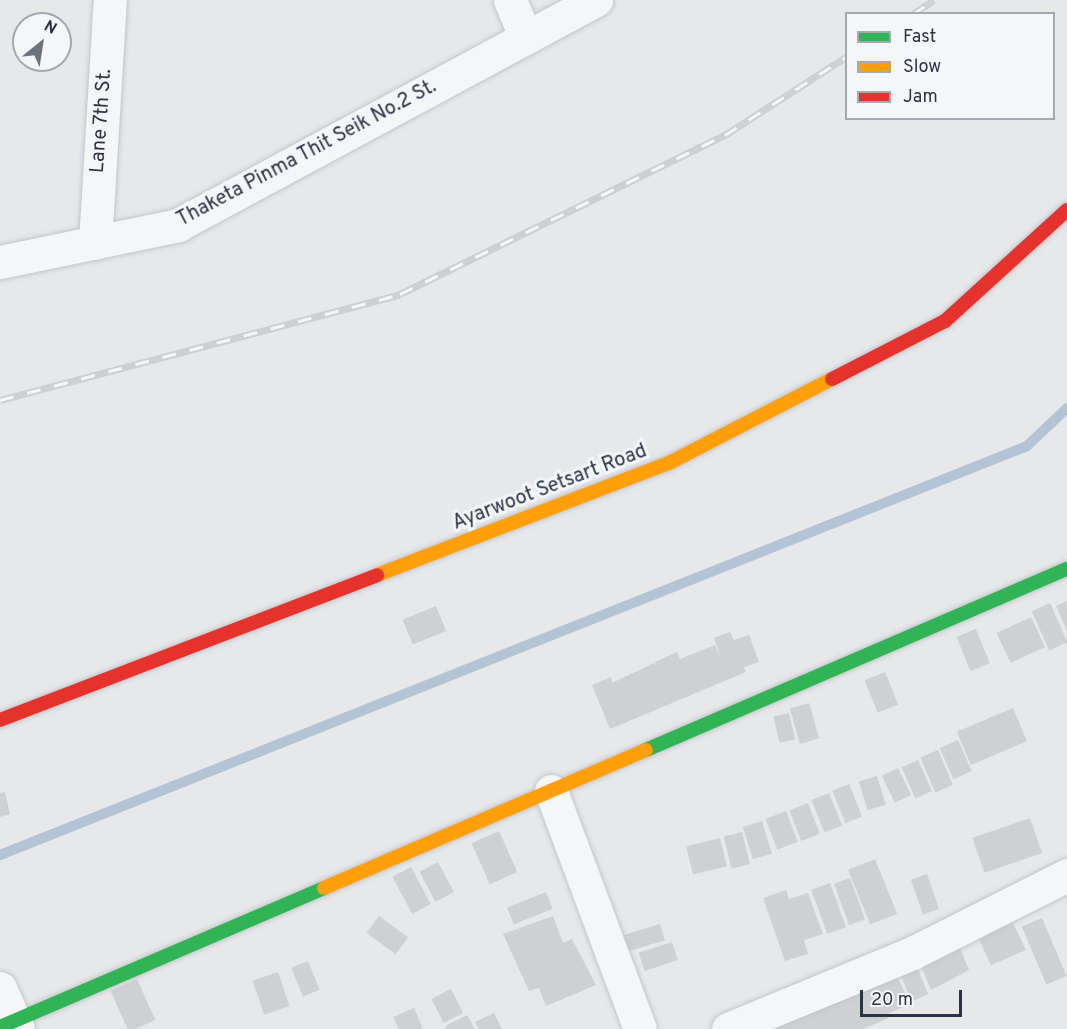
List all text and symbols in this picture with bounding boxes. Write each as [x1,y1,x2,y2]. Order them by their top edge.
north arrow [12,12,72,72]
legend [845,12,1055,120]
text: N [40,17,60,40]
text: Fast [903,26,936,49]
text: Slow [903,56,941,79]
street label: Lane 7th St. [86,68,118,174]
street label: Thaketa Pinma Thit Seik No.2 St. [173,75,441,233]
text: Jam [903,86,938,109]
street label: Ayarwoot Setsart Road [449,440,651,536]
scale bar [863,978,965,1016]
text: 20 m [871,989,913,1012]

